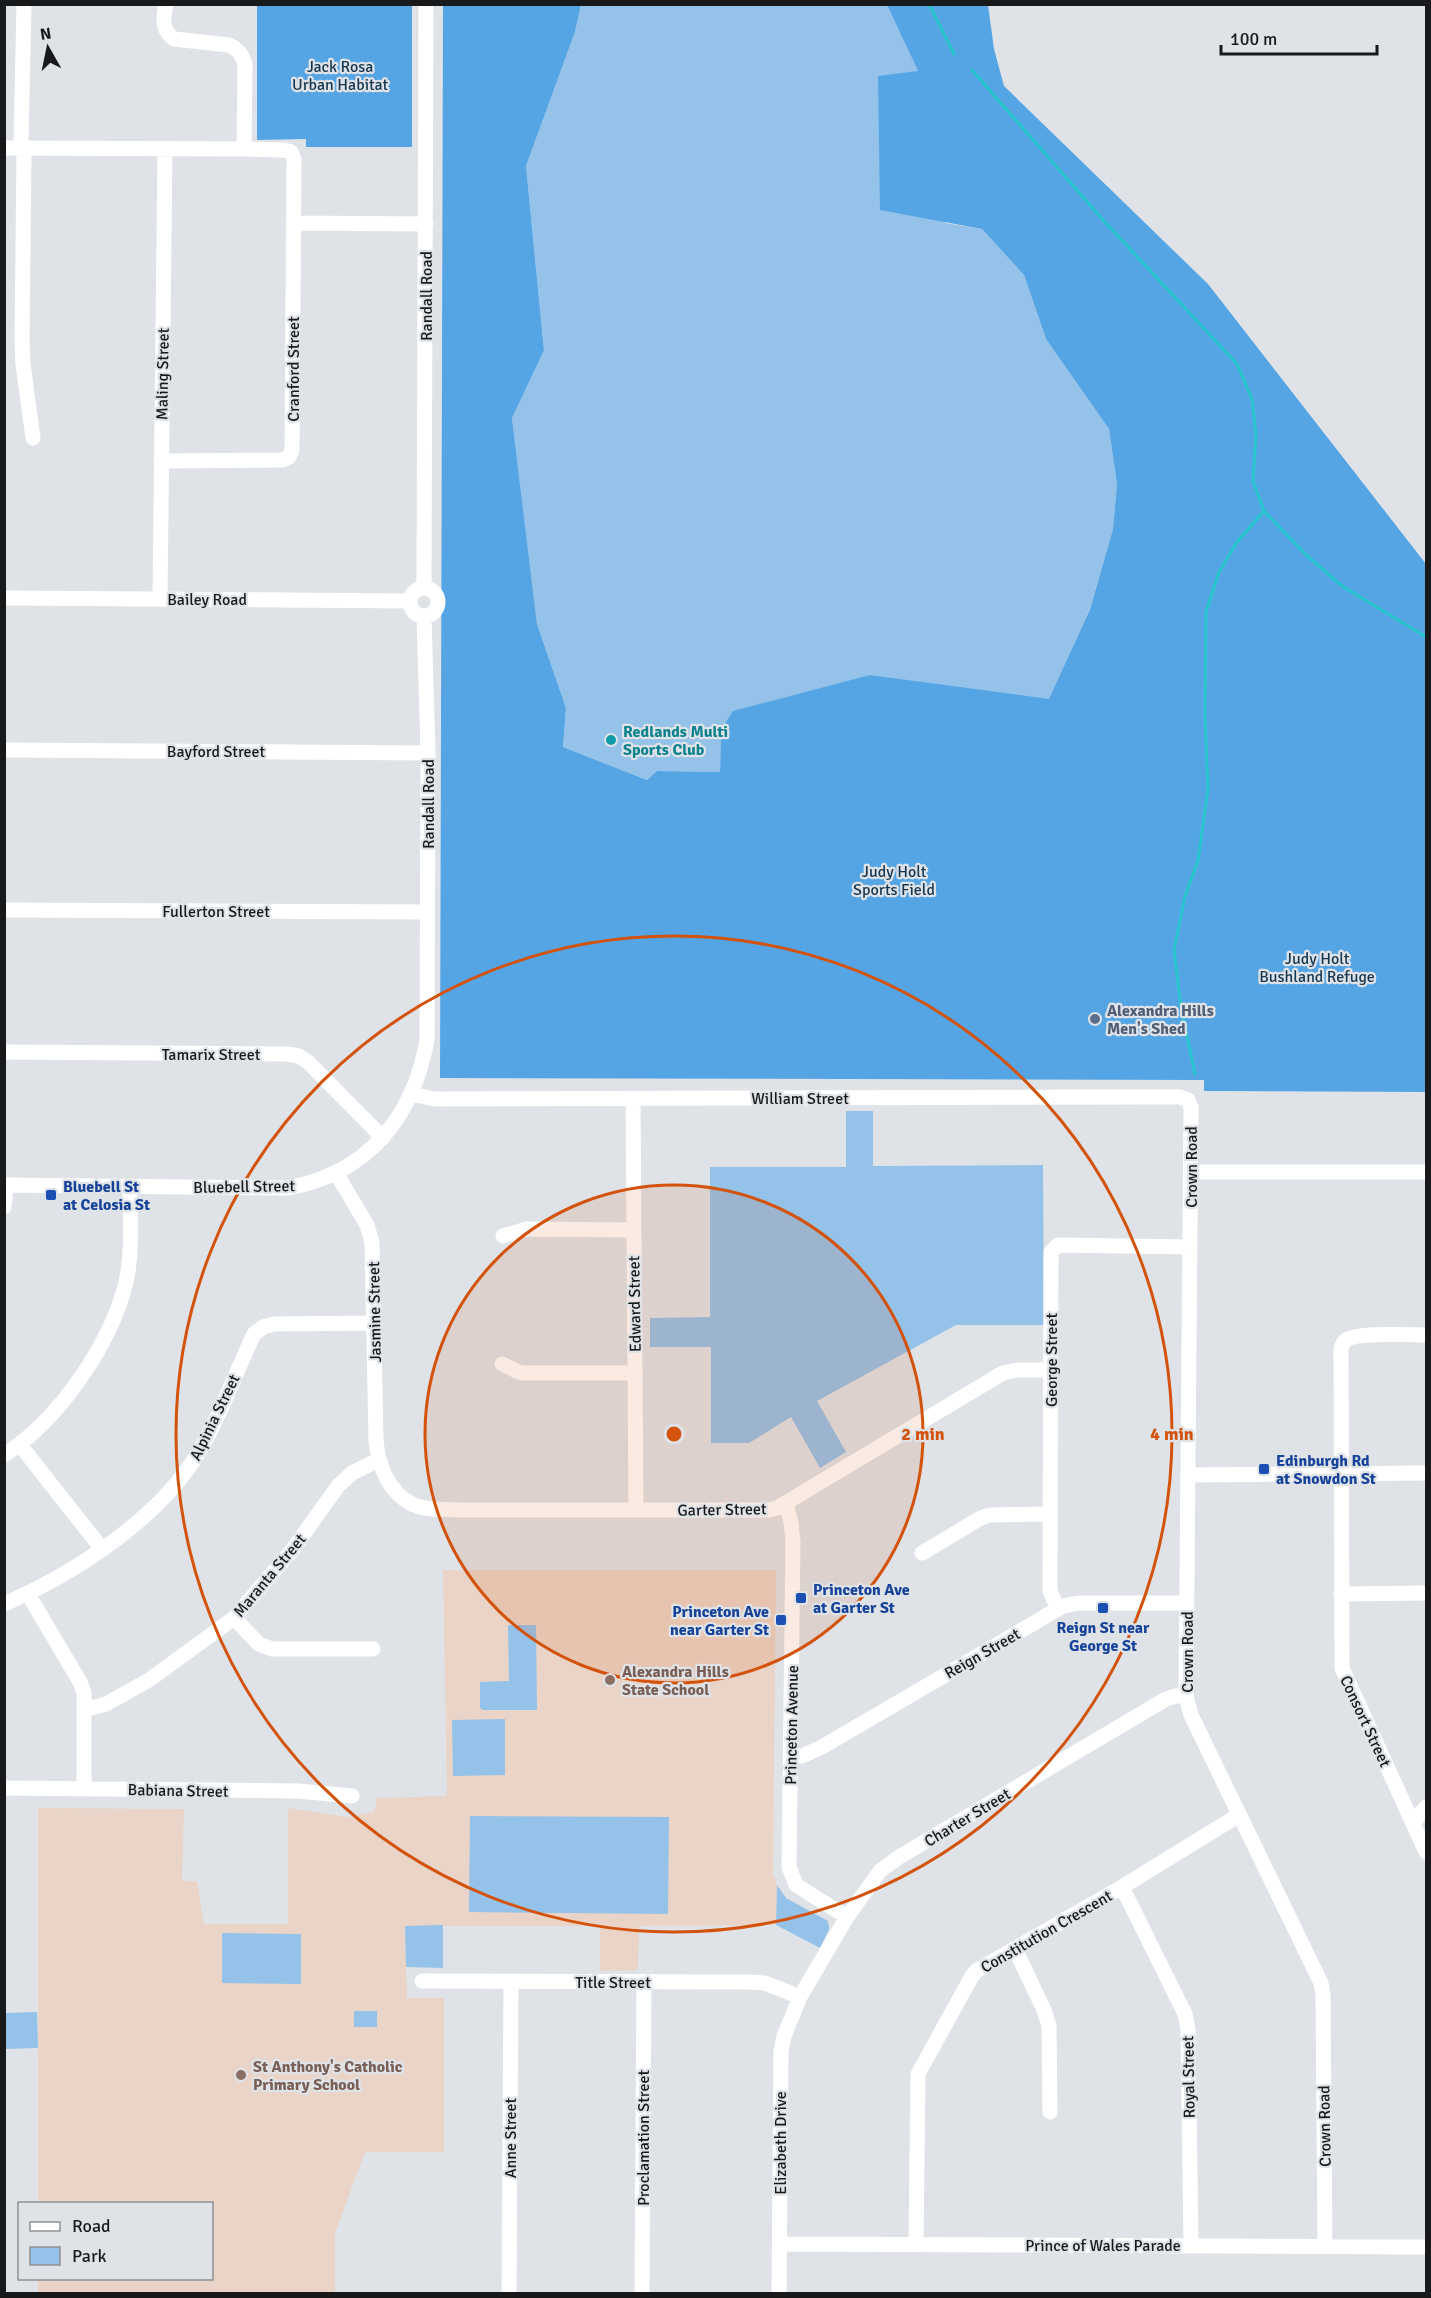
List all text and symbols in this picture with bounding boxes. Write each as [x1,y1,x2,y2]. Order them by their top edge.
north arrow [18,18,78,78]
scale bar [1221,18,1377,56]
text: N [39,23,53,45]
text: 100 m [1230,28,1277,50]
park label: Jack Rosa Urban Habitat [292,57,388,95]
street label: Randall Road [417,251,437,341]
street label: Cranford Street [284,316,304,422]
street label: Maling Street [152,327,174,420]
street label: Bailey Road [167,590,247,610]
place label: Redlands Multi Sports Club [623,722,728,760]
marker: Redlands Multi Sports Club [604,733,618,747]
street label: Bayford Street [167,742,266,762]
street label: Randall Road [419,759,439,849]
park label: Judy Holt Sports Field [853,862,935,900]
street label: Fullerton Street [162,902,270,922]
park label: Judy Holt Bushland Refuge [1259,949,1375,987]
place label: Alexandra Hills Men's Shed [1107,1001,1214,1039]
marker: Alexandra Hills Men's Shed [1088,1012,1102,1026]
street label: Tamarix Street [162,1045,261,1065]
street label: William Street [751,1089,849,1109]
street label: Crown Road [1182,1126,1202,1208]
street label: Bluebell Street [193,1176,295,1198]
place label: Bluebell St at Celosia St [63,1177,150,1215]
marker: Bluebell St at Celosia St [44,1188,58,1202]
street label: Edward Street [624,1255,646,1352]
street label: Jasmine Street [364,1261,386,1363]
street label: George Street [1042,1313,1062,1407]
street label: Alpinia Street [185,1371,245,1464]
text: 2 min [901,1423,945,1445]
text: 4 min [1150,1423,1194,1445]
centre of rings [664,1424,684,1444]
place label: Edinburgh Rd at Snowdon St [1276,1451,1376,1489]
marker: Edinburgh Rd at Snowdon St [1257,1462,1271,1476]
street label: Garter Street [677,1499,767,1521]
street label: Maranta Street [229,1530,311,1621]
place label: Princeton Ave at Garter St [813,1580,910,1618]
marker: Princeton Ave at Garter St [794,1591,808,1605]
marker: Reign St near George St [1096,1601,1110,1615]
place label: Princeton Ave near Garter St [670,1602,769,1640]
street label: Crown Road [1178,1611,1198,1693]
marker: Princeton Ave near Garter St [774,1613,788,1627]
place label: Reign St near George St [1057,1618,1150,1656]
street label: Reign Street [941,1624,1024,1684]
place label: Alexandra Hills State School [622,1662,729,1700]
street label: Princeton Avenue [781,1665,803,1785]
street label: Consort Street [1335,1672,1395,1771]
marker: Alexandra Hills State School [603,1673,617,1687]
street label: Babiana Street [127,1780,229,1802]
street label: Charter Street [921,1784,1015,1851]
street label: Constitution Crescent [977,1886,1116,1978]
street label: Title Street [575,1973,651,1993]
street label: Royal Street [1178,2035,1200,2119]
place label: St Anthony's Catholic Primary School [253,2057,403,2095]
marker: St Anthony's Catholic Primary School [234,2068,248,2082]
street label: Proclamation Street [634,2070,654,2206]
street label: Crown Road [1314,2085,1336,2167]
street label: Elizabeth Drive [771,2091,791,2195]
street label: Anne Street [501,2097,521,2178]
legend [18,2202,213,2280]
text: Road [72,2215,111,2237]
street label: Prince of Wales Parade [1025,2236,1181,2256]
text: Park [72,2245,107,2267]

